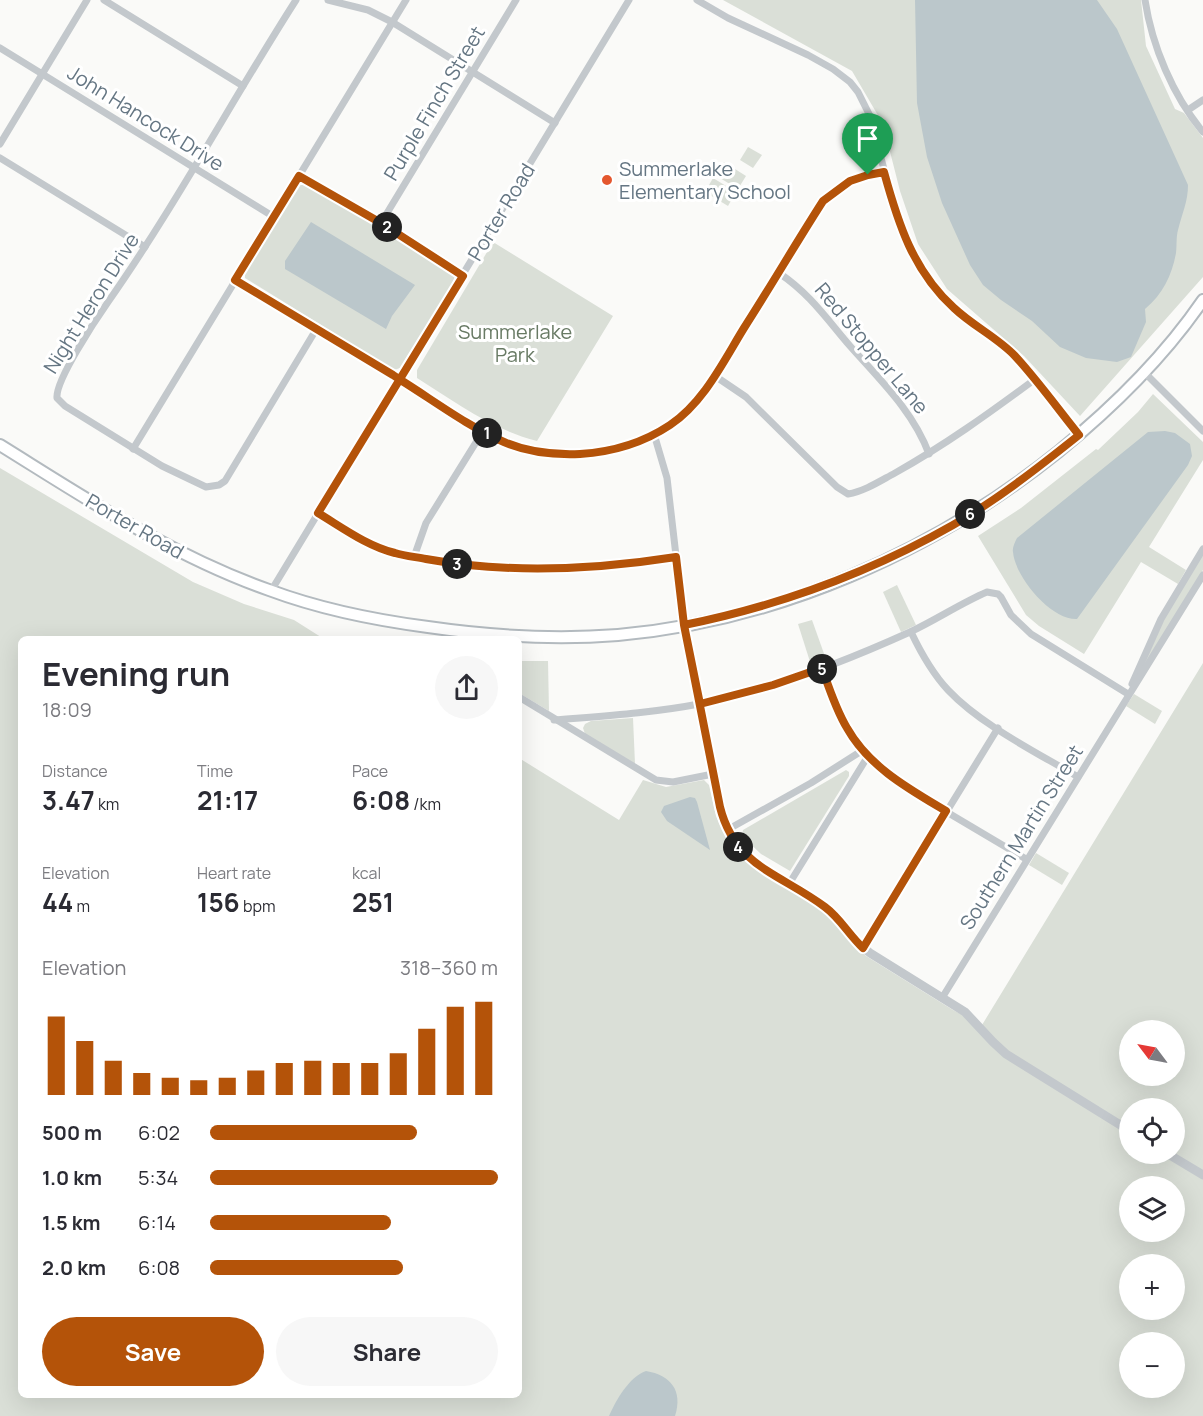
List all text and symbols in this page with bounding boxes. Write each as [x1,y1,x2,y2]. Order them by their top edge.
street label: Purple Finch Street [377,21,491,185]
street label: John Hancock Drive [63,59,229,177]
pin [842,113,893,175]
icon: arrive [851,122,884,155]
place label: Summerlake Elementary School [619,155,791,205]
street label: Porter Road [461,158,541,266]
marker: Summerlake Elementary School [600,173,614,187]
pin: 2 [372,212,402,242]
text: 2 [382,216,392,238]
street label: Night Heron Drive [37,228,145,378]
street label: Red Stopper Lane [809,277,935,419]
park label: Summerlake Park [458,318,572,368]
pin: 1 [472,418,502,448]
text: 1 [483,422,491,444]
street label: Porter Road [81,487,189,565]
pin: 6 [955,499,985,529]
text: 6 [965,503,975,525]
pin: 3 [442,549,472,579]
text: 3 [452,553,462,575]
text: Evening run [42,651,230,696]
pin: 5 [807,654,837,684]
button: share [435,656,498,719]
text: 5 [817,658,827,680]
text: 18:09 [42,696,92,723]
street label: Southern Martin Street [953,739,1089,935]
text: Distance [42,760,108,782]
text: Time [197,760,233,782]
text: Pace [352,760,388,782]
text: 3.47 [42,782,95,818]
text: 21:17 [197,782,258,818]
text: 6:08 [352,782,410,818]
text: km [95,793,119,815]
text: /km [410,793,441,815]
pin: 4 [723,832,753,862]
text: 4 [733,836,743,858]
text: Elevation [42,862,110,884]
text: Heart rate [197,862,271,884]
text: kcal [352,862,381,884]
text: 44 [42,884,73,920]
text: 156 [197,884,240,920]
text: 251 [352,884,394,920]
text: m [73,895,90,917]
text: bpm [240,895,276,917]
text: Elevation [42,954,126,981]
text: 318–360 m [400,954,498,981]
north arrow [1119,1020,1185,1086]
map controls [1119,1020,1185,1398]
button: locate [1119,1098,1185,1164]
text: 500 m [42,1119,102,1146]
text: 6:02 [138,1119,180,1146]
text: 1.0 km [42,1164,102,1191]
text: 5:34 [138,1164,178,1191]
button: layers [1119,1176,1185,1242]
text: 1.5 km [42,1209,101,1236]
text: 6:14 [138,1209,176,1236]
text: 2.0 km [42,1254,106,1281]
text: 6:08 [138,1254,180,1281]
button: + [1119,1254,1185,1320]
button: Save [42,1317,264,1386]
button: Share [276,1317,498,1386]
button: − [1119,1332,1185,1398]

